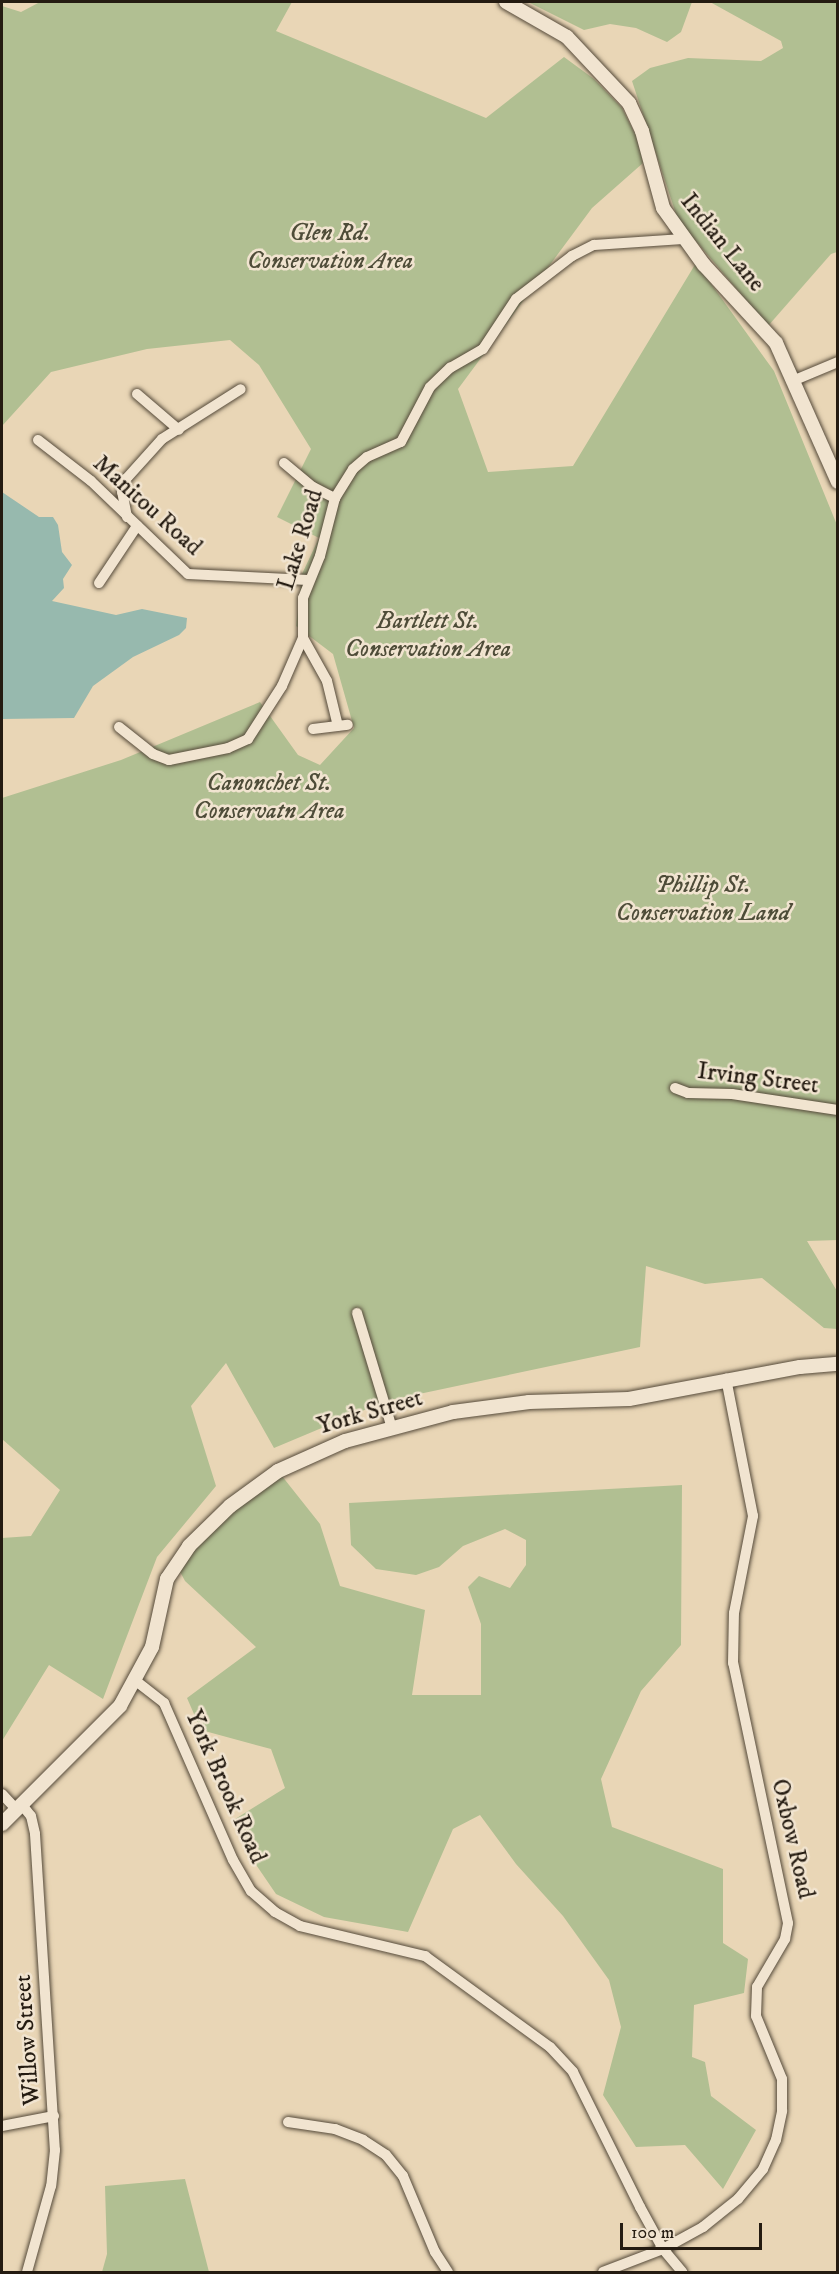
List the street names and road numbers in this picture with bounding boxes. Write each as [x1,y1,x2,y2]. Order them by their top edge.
street label: Indian Lane [674,188,770,298]
street label: Manitou Road [87,450,207,562]
street label: Lake Road [272,486,330,594]
street label: Irving Street [696,1057,820,1101]
street label: York Street [314,1384,426,1442]
street label: York Brook Road [178,1706,272,1868]
street label: Oxbow Road [764,1776,820,1902]
street label: Willow Street [9,1973,47,2107]

